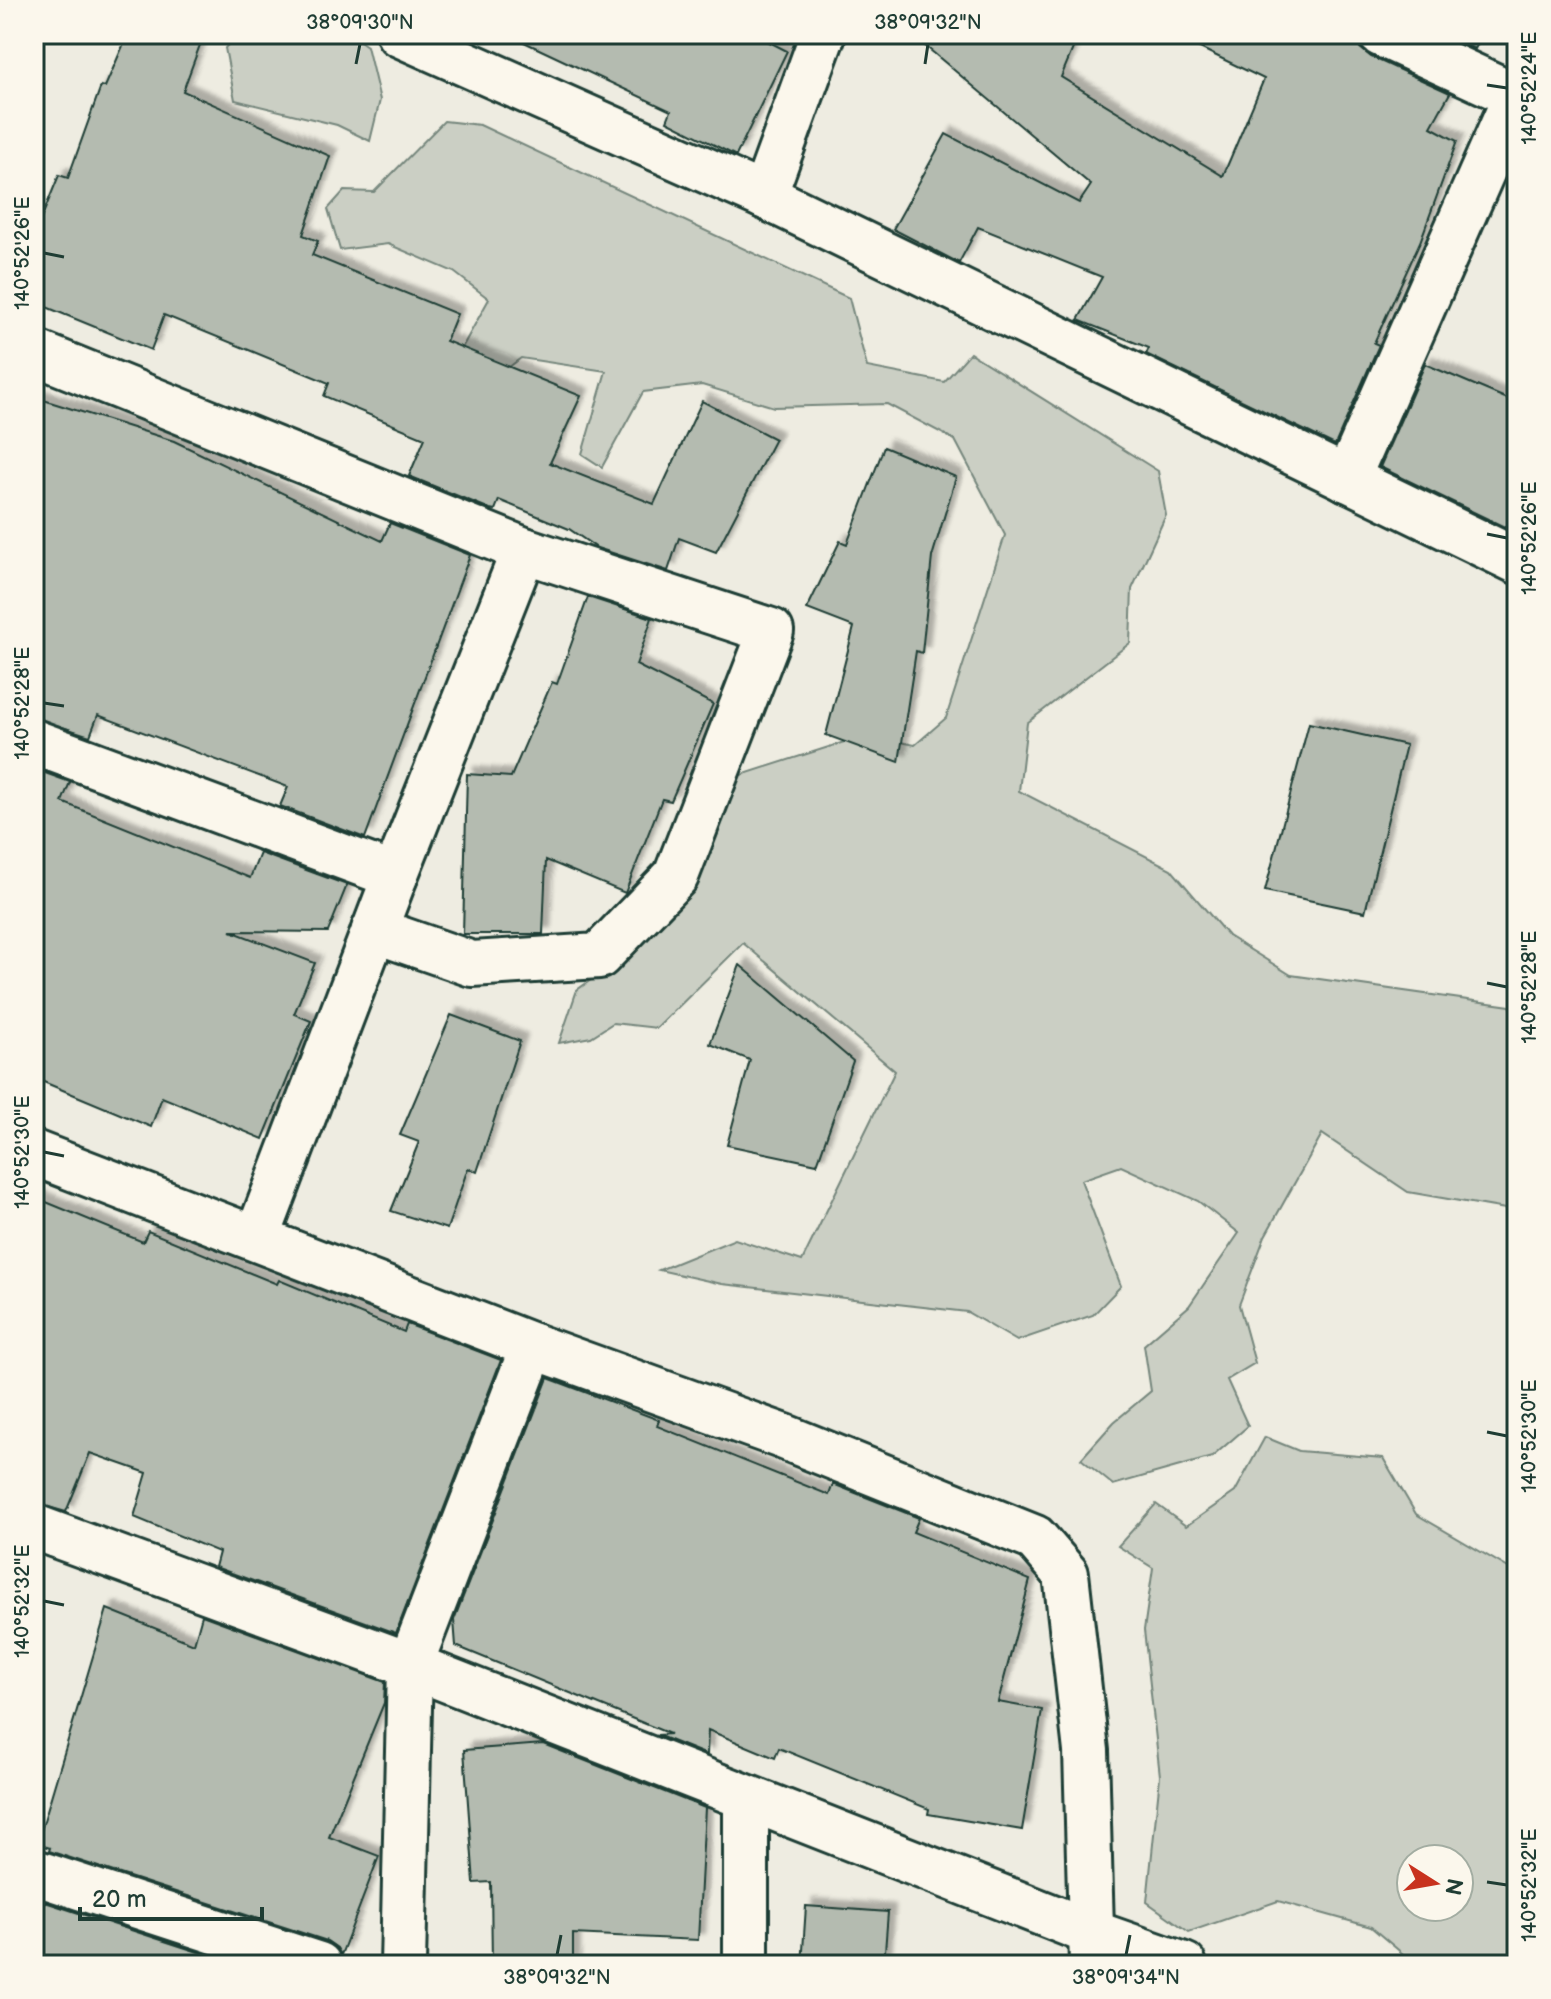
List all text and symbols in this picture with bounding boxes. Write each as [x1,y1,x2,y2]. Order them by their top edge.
text: 38°09'30"N [306,11,414,35]
text: 38°09'32"N [874,11,982,35]
text: 140°52'24"E [1518,32,1542,145]
text: 140°52'26"E [11,196,35,310]
text: 140°52'26"E [1518,481,1542,595]
text: 140°52'28"E [11,647,35,759]
text: 140°52'28"E [1518,931,1542,1043]
text: 140°52'30"E [11,1095,35,1209]
text: 140°52'30"E [1518,1379,1542,1493]
text: 140°52'32"E [11,1544,35,1658]
text: 140°52'32"E [1518,1828,1542,1942]
north arrow [1395,1843,1475,1923]
scale bar [80,1871,262,1921]
text: N [1438,1876,1468,1897]
text: 20 m [92,1885,147,1914]
text: 38°09'32"N [503,1966,611,1990]
text: 38°09'34"N [1072,1966,1180,1990]

